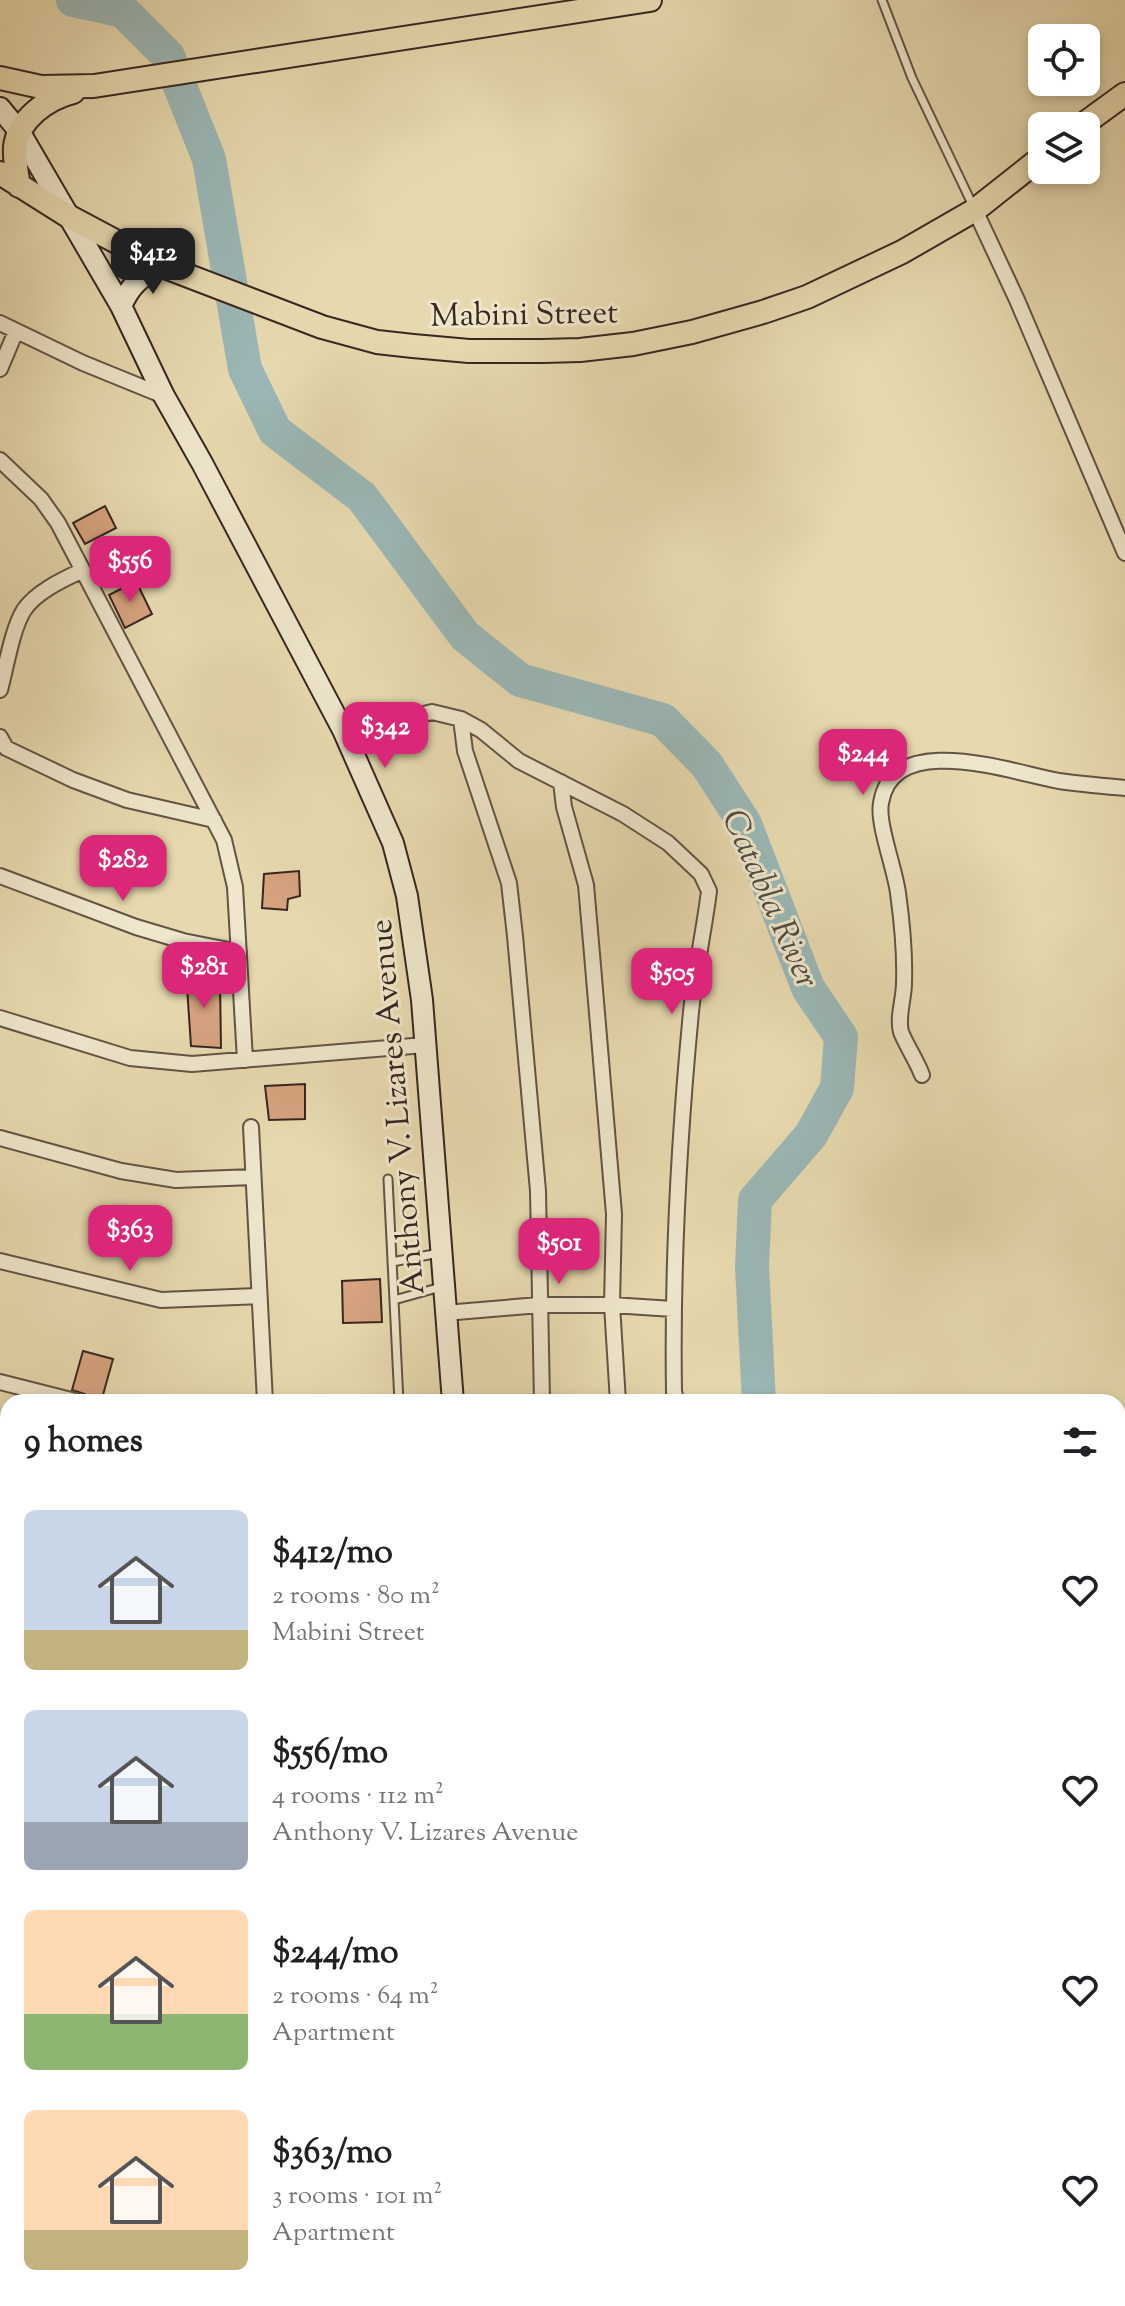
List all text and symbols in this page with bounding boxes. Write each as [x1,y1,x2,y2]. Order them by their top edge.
map controls [1028,24,1100,184]
button: locate [1028,24,1100,96]
button: layers [1028,112,1100,184]
pin: $412 [106,228,200,296]
text: $412 [129,235,177,272]
street label: Mabini Street [430,291,618,341]
pin: $556 [83,536,177,604]
text: $556 [108,543,152,580]
pin: $342 [338,702,432,770]
text: $342 [360,709,410,746]
pin: $244 [816,729,910,797]
text: $244 [837,736,889,773]
water label: Catabla River [708,802,830,997]
pin: $282 [76,835,170,903]
text: $282 [98,842,148,879]
street label: Anthony V. Lizares Avenue [360,917,438,1296]
pin: $281 [157,942,251,1010]
pin: $505 [625,948,719,1016]
text: $281 [180,949,228,986]
text: $505 [649,955,695,992]
pin: $363 [83,1205,177,1273]
text: $363 [106,1212,154,1249]
pin: $501 [512,1218,606,1286]
text: $501 [536,1225,582,1262]
text: 9 homes [24,1418,143,1467]
icon: filters [1058,1420,1102,1464]
text: $412/mo [272,1529,393,1578]
icon: home [88,1542,184,1638]
icon: heart [1058,1568,1102,1612]
text: 2 rooms · 80 m² [272,1578,440,1615]
text: Mabini Street [272,1615,425,1652]
text: $556/mo [272,1729,388,1778]
icon: home [88,1742,184,1838]
icon: heart [1058,1768,1102,1812]
text: 4 rooms · 112 m² [272,1778,444,1815]
text: Anthony V. Lizares Avenue [272,1815,578,1852]
text: $244/mo [272,1929,398,1978]
icon: home [88,1942,184,2038]
icon: heart [1058,1968,1102,2012]
text: 2 rooms · 64 m² [272,1978,439,2015]
text: Apartment [272,2015,395,2052]
text: $363/mo [272,2129,392,2178]
icon: home [88,2142,184,2238]
icon: heart [1058,2168,1102,2212]
text: 3 rooms · 101 m² [272,2178,442,2215]
text: Apartment [272,2215,395,2252]

